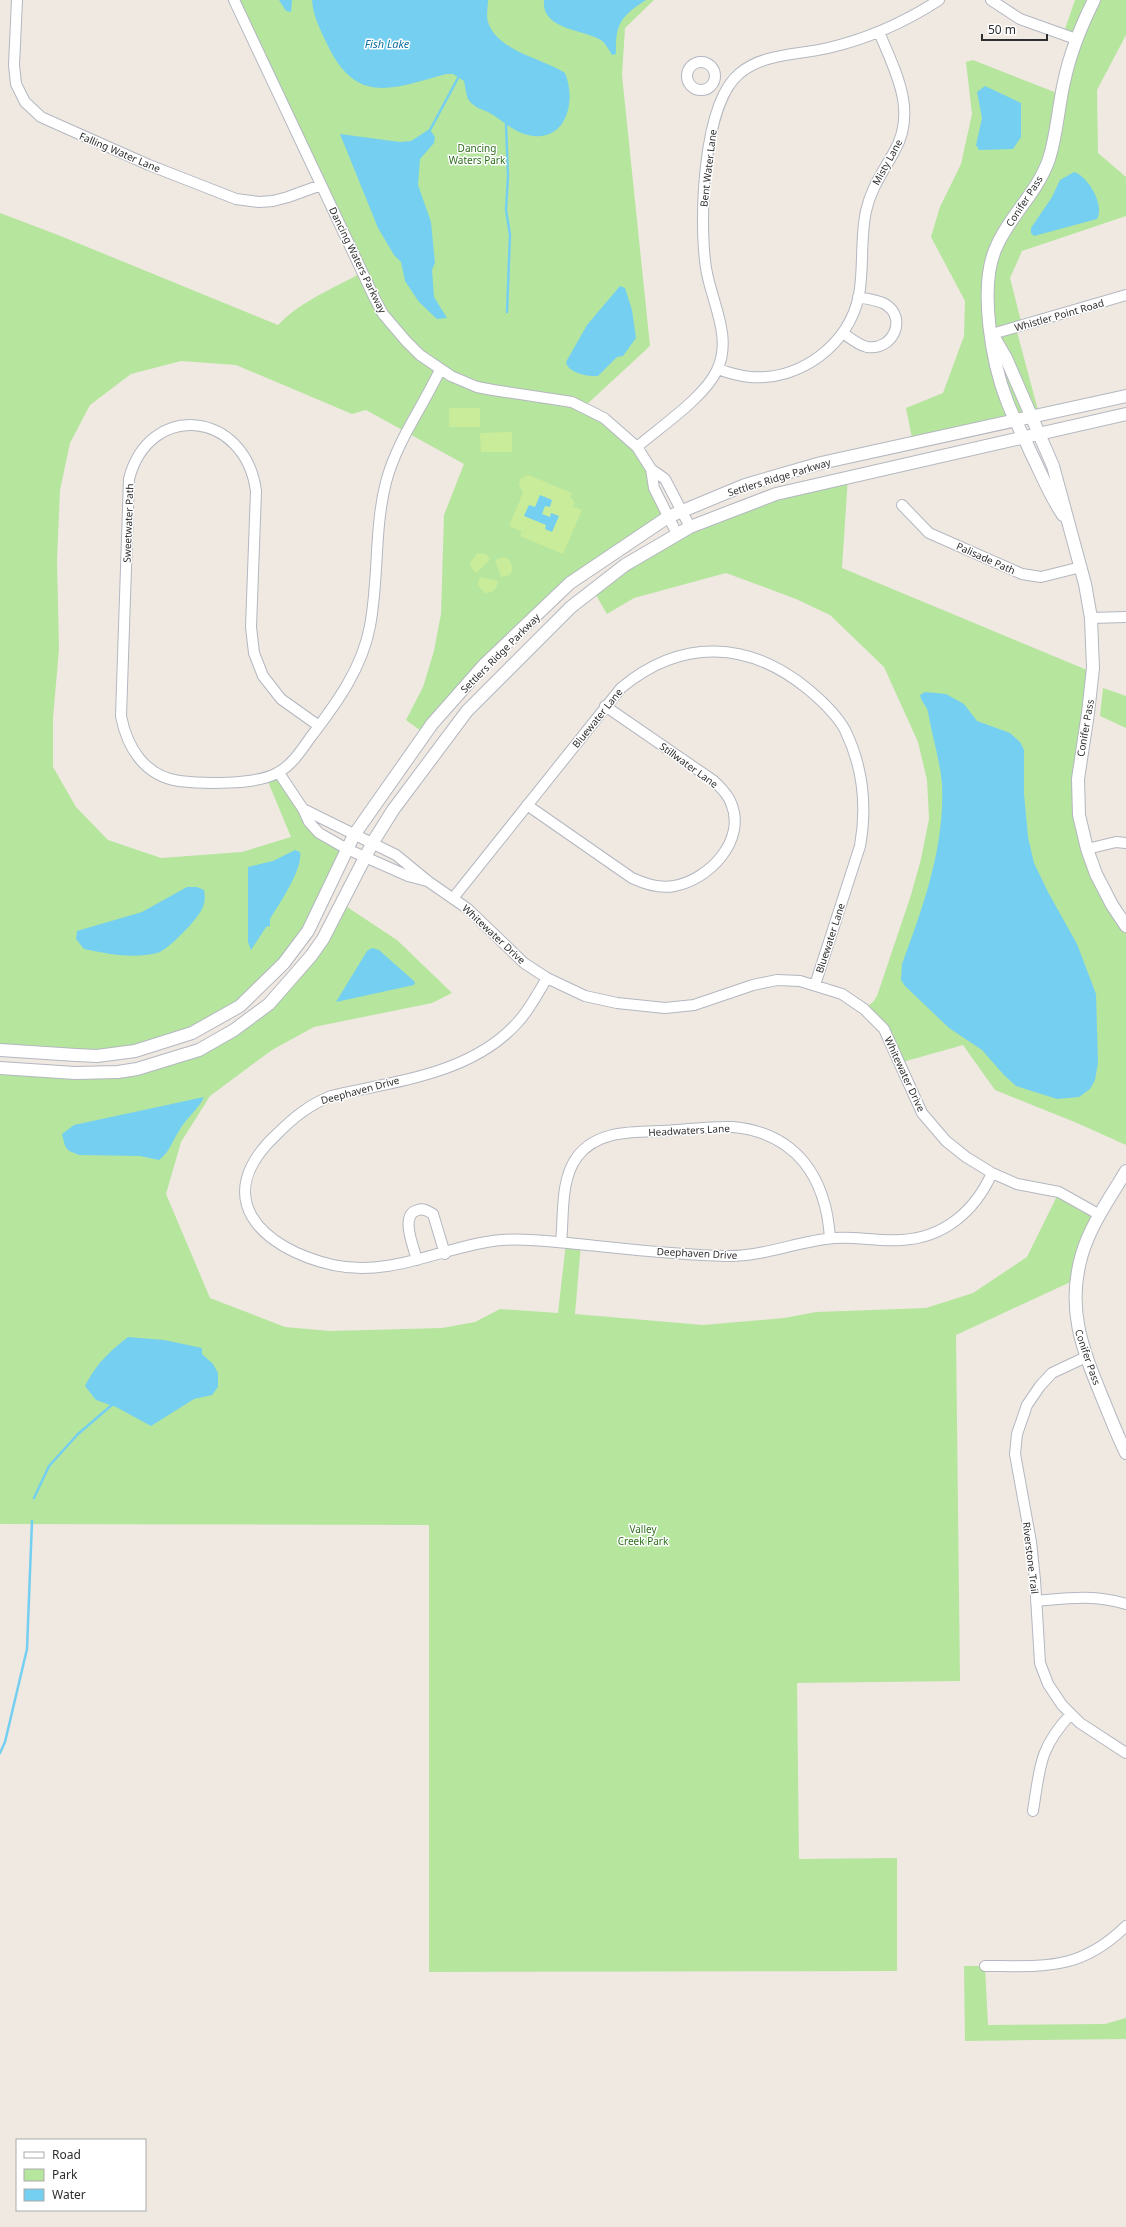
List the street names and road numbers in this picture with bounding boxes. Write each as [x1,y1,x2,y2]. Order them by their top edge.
street label: Bent Water Lane [696,128,720,208]
street label: Falling Water Lane [77,129,163,176]
street label: Misty Lane [869,136,906,187]
street label: Conifer Pass [1002,173,1046,229]
street label: Dancing Waters Parkway [326,205,390,316]
street label: Whistler Point Road [1013,296,1105,334]
street label: Settlers Ridge Parkway [726,454,833,499]
street label: Sweetwater Path [120,483,136,563]
street label: Palisade Path [954,539,1018,577]
street label: Settlers Ridge Parkway [457,610,543,696]
street label: Bluewater Lane [569,685,626,751]
street label: Conifer Pass [1073,698,1097,758]
street label: Stillwater Lane [657,739,721,791]
street label: Whitewater Drive [459,901,529,967]
street label: Bluewater Lane [812,901,848,975]
street label: Whitewater Drive [881,1034,929,1114]
street label: Deephaven Drive [319,1073,401,1107]
street label: Headwaters Lane [648,1121,731,1139]
street label: Deephaven Drive [656,1244,738,1262]
street label: Conifer Pass [1072,1327,1104,1387]
street label: Riverstone Trail [1020,1521,1042,1595]

